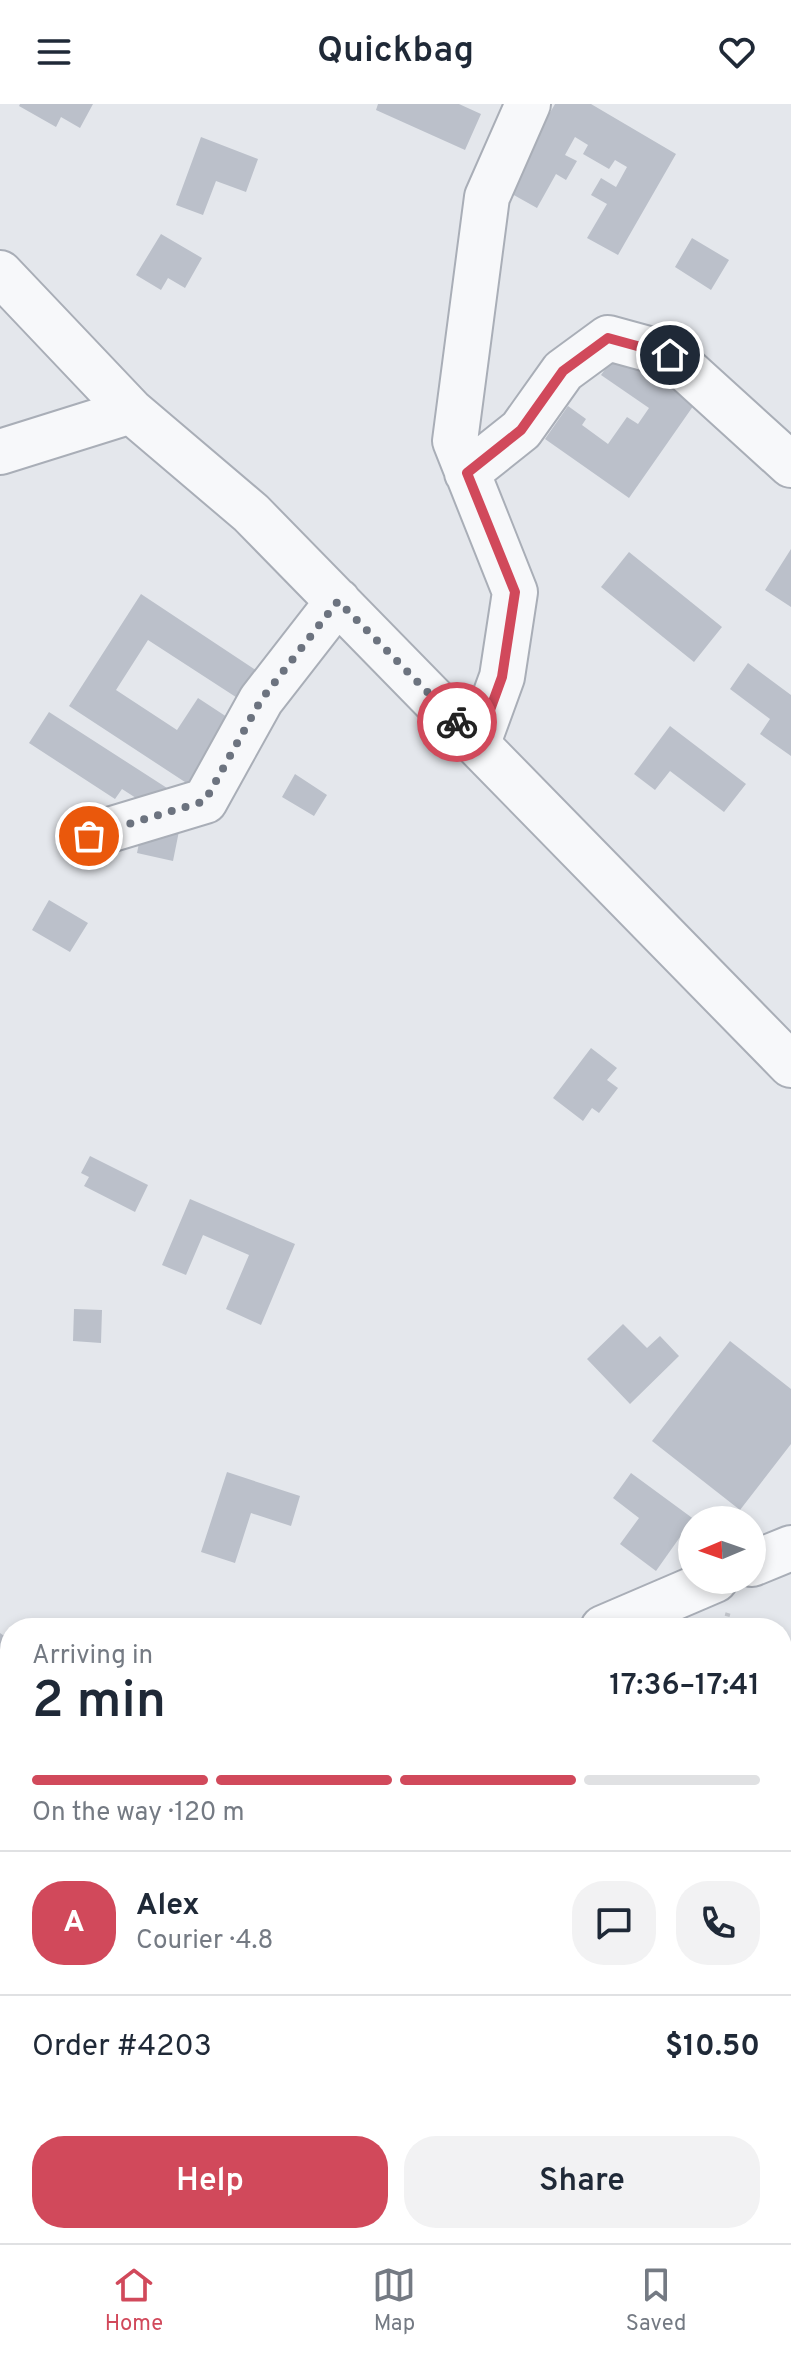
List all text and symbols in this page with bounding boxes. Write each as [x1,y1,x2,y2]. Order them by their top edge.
text: Quickbag [317,29,474,75]
icon: menu [32,30,76,74]
icon: heart [715,30,759,74]
pin [636,321,704,389]
icon: home [648,333,692,377]
courier [417,682,497,762]
icon: bike [435,700,479,744]
pin [55,802,123,870]
icon: bag [67,814,111,858]
north arrow [678,1506,766,1594]
map controls [678,1506,766,1594]
text: Arriving in [32,1640,153,1673]
text: 17:36–17:41 [609,1668,760,1705]
text: 2 min [32,1670,166,1736]
text: On the way · 120 m [32,1797,245,1830]
button: chat [572,1881,656,1965]
button: phone [676,1881,760,1965]
text: Alex [136,1888,200,1925]
text: A [63,1905,85,1942]
text: Courier · 4.8 [136,1925,273,1958]
text: Order #4203 [32,2029,212,2066]
text: $10.50 [665,2029,760,2066]
button: Help [32,2136,388,2228]
button: Share [404,2136,760,2228]
tab: Home [105,2263,163,2338]
tab: Map [372,2263,416,2338]
tab: Saved [626,2263,686,2338]

